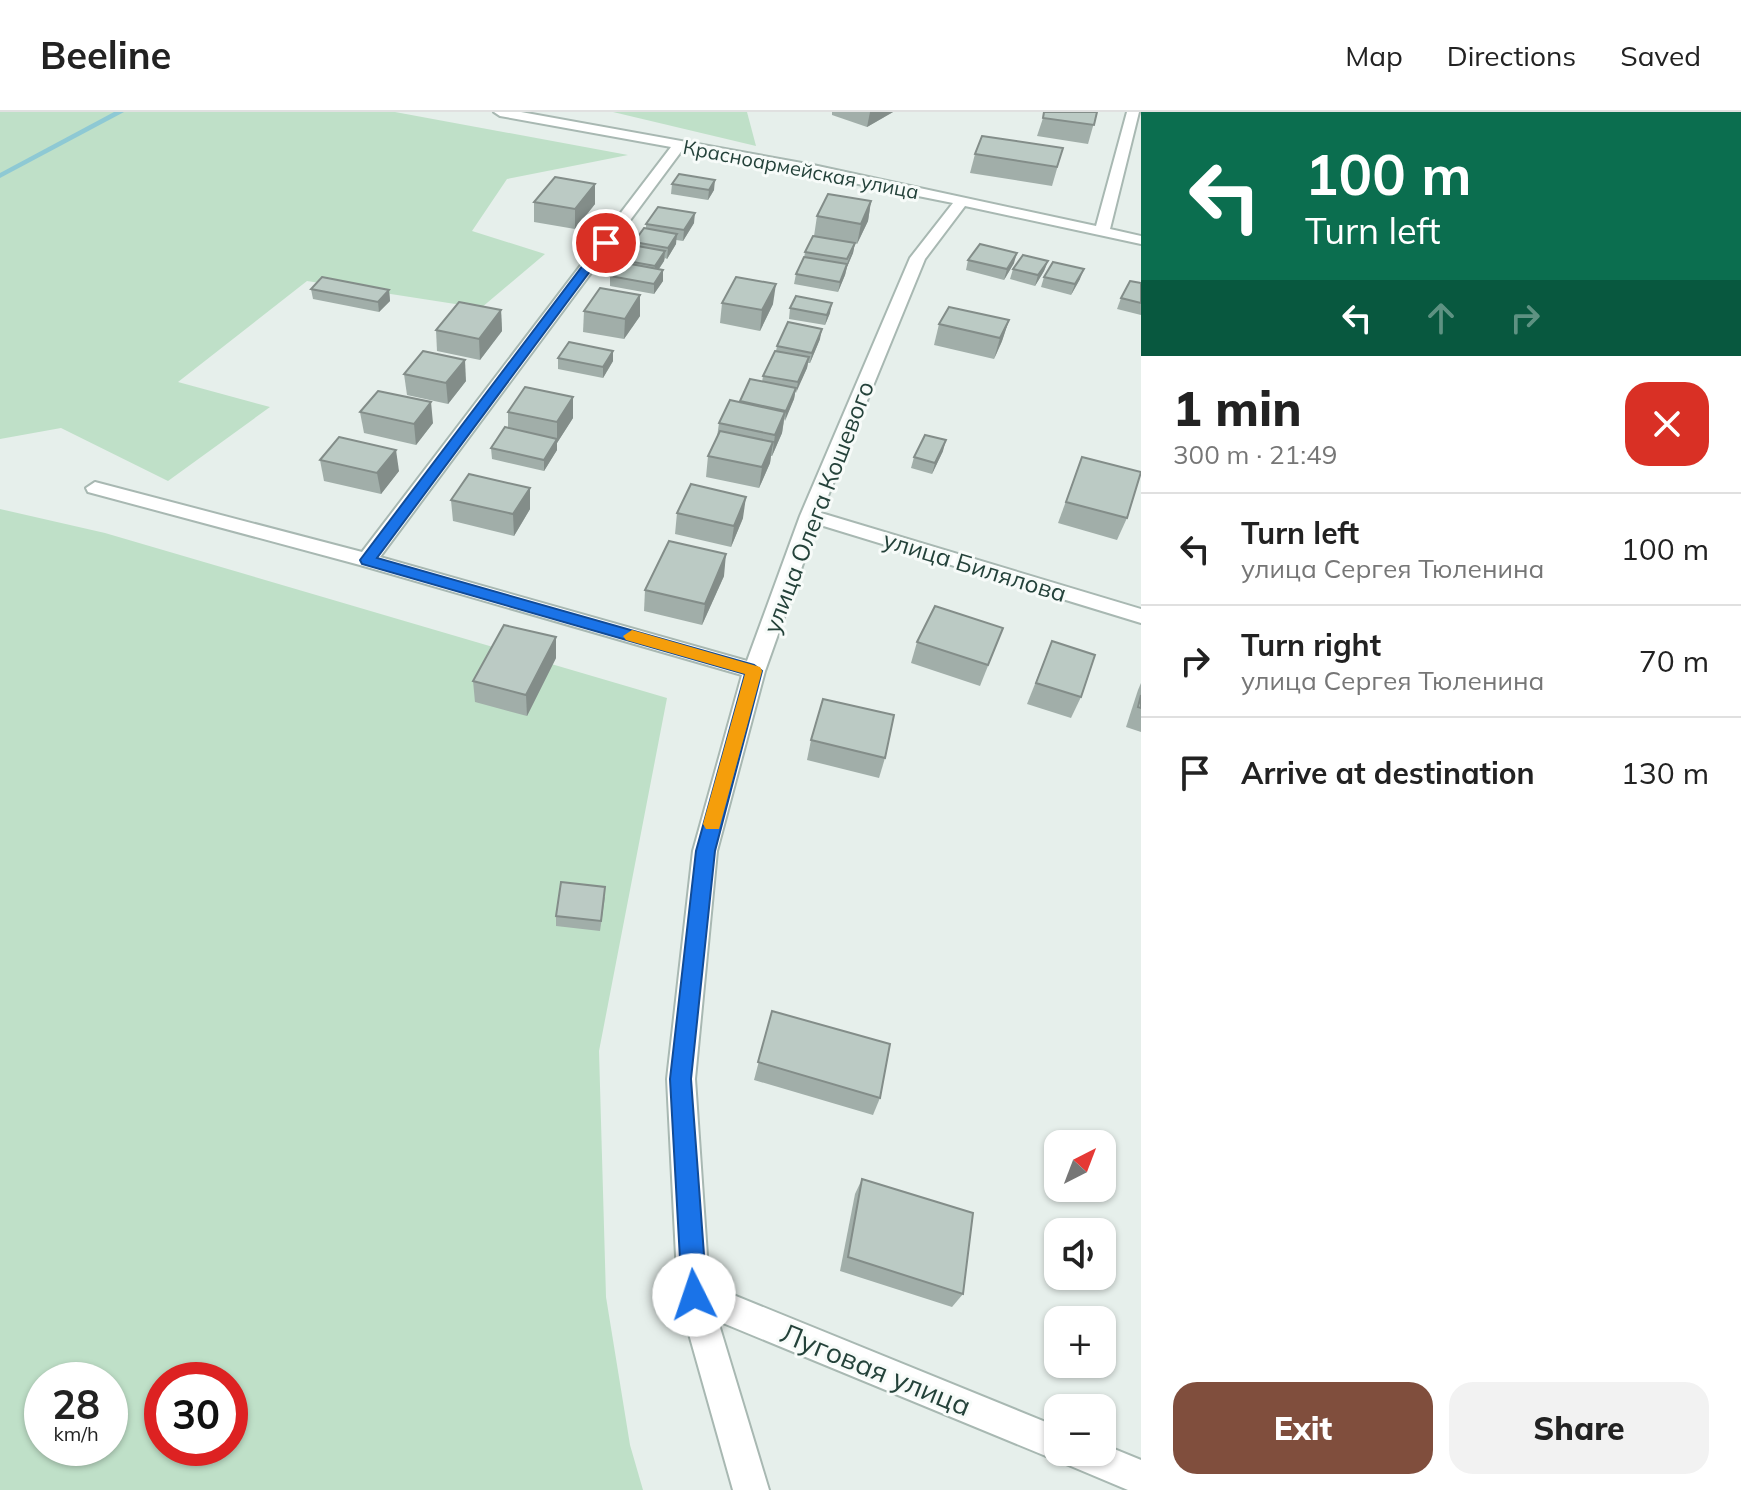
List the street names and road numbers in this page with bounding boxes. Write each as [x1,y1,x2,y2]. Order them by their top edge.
street label: Красноармейская улица [681,134,921,204]
street label: улица Олега Кошевого [756,377,880,637]
street label: улица Билялова [880,524,1070,608]
street label: Луговая улица [776,1315,976,1423]

